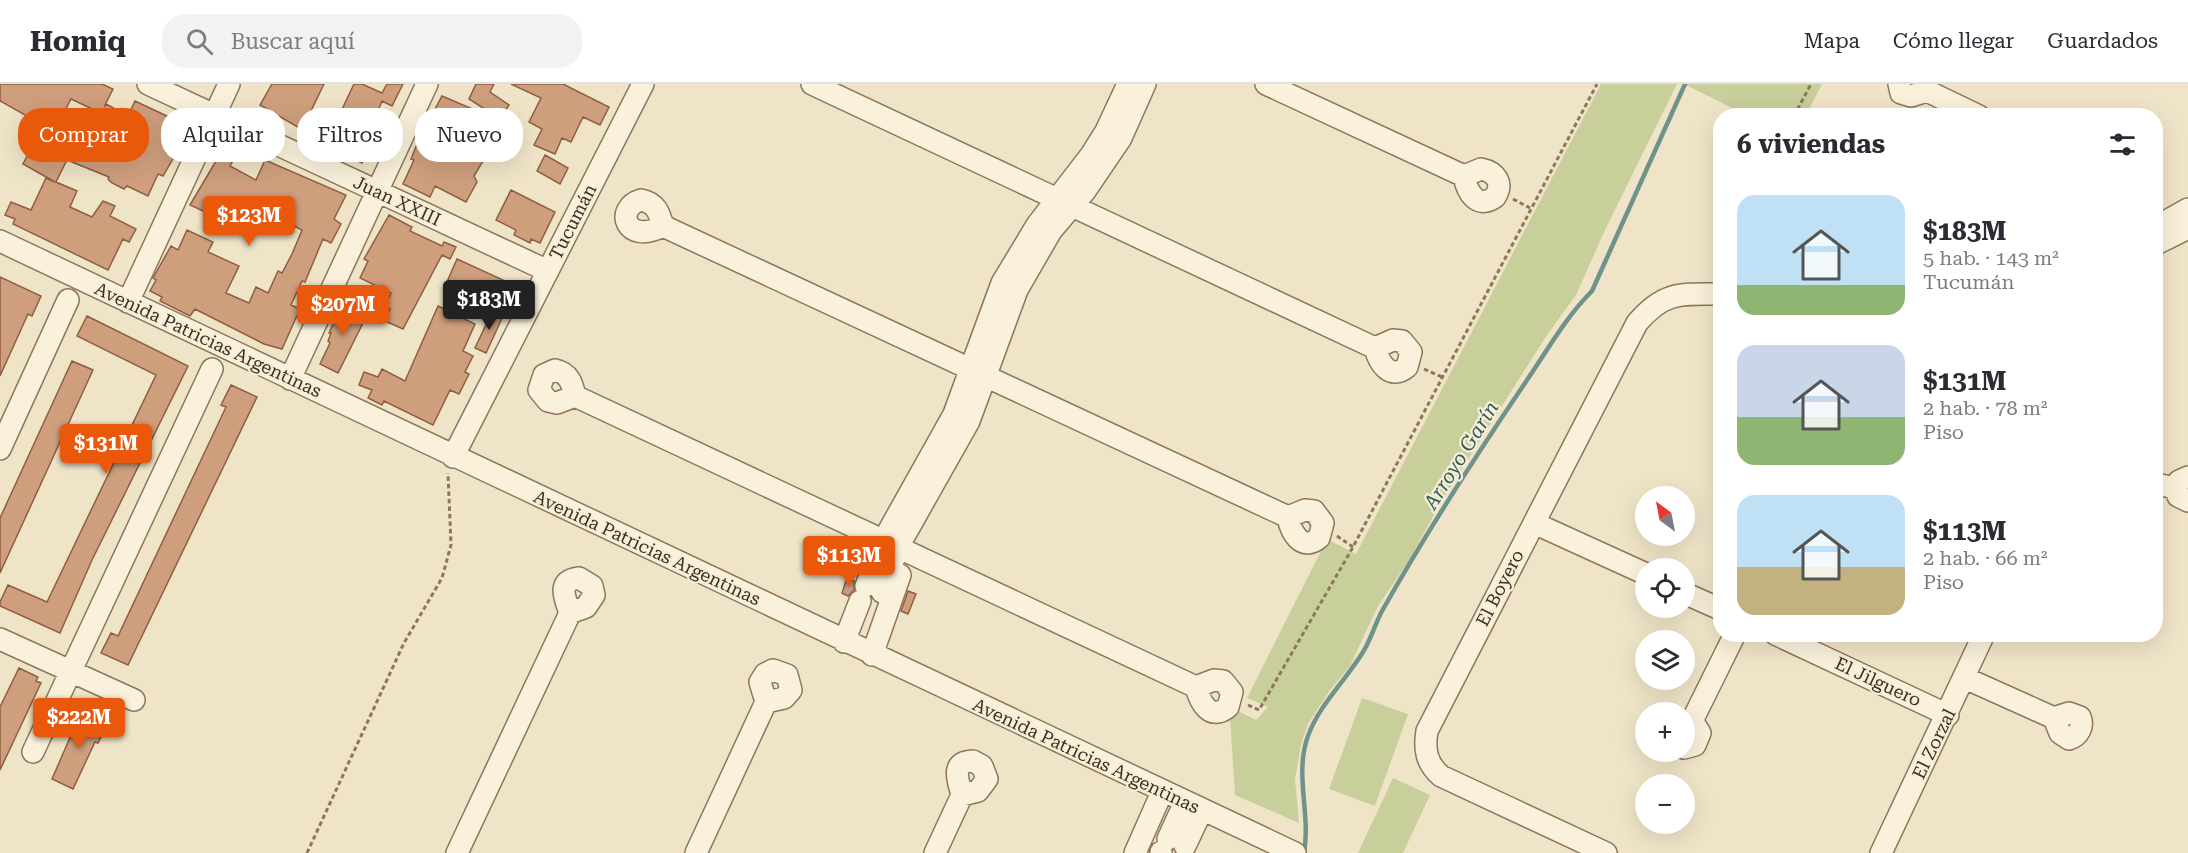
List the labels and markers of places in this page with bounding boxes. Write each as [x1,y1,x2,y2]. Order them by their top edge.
pin: $123M [207,196,291,247]
pin: $183M [447,280,531,331]
pin: $207M [301,285,385,336]
pin: $131M [64,424,148,475]
pin: $113M [807,536,891,587]
pin: $222M [37,698,121,749]

